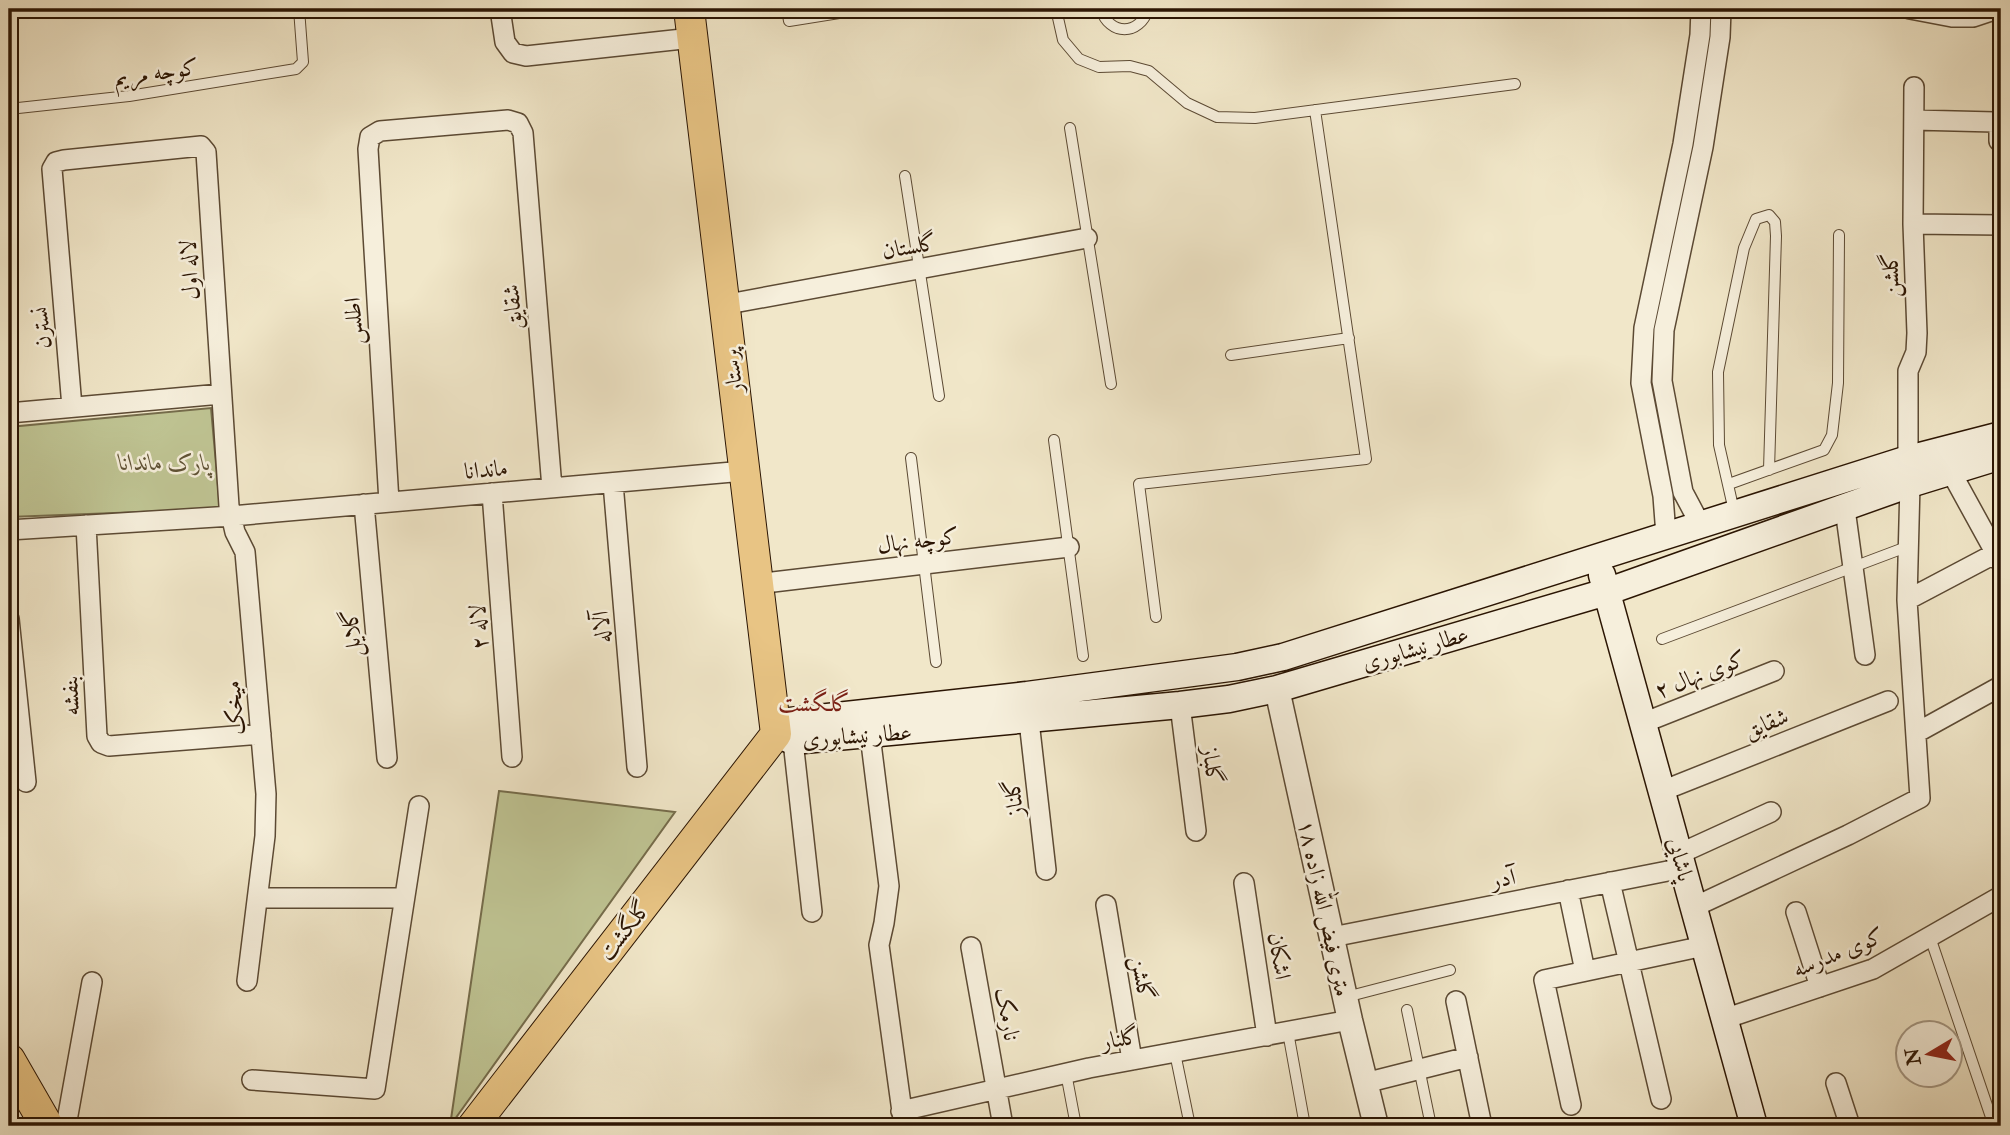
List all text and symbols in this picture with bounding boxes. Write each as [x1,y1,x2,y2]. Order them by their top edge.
street label: کوچه مریم [112,52,201,98]
street label: گلستان [879,227,939,266]
street label: لاله اول [173,239,206,301]
street label: گلشن [1875,252,1907,298]
street label: شقایق [496,283,529,331]
street label: اطلس [338,296,370,345]
street label: نسترن [25,306,58,350]
street label: پرستار [715,345,750,397]
park label: پارک ماندانا [117,448,213,479]
street label: ماندانا [463,453,509,486]
street label: کوچه نهال [876,521,961,561]
street label: لاله ۲ [462,603,495,651]
street label: آلاله [585,607,617,644]
street label: گلایل [335,608,370,658]
street label: عطار نیشابوری [1358,619,1472,678]
street label: کوی نهال ۲ [1651,644,1750,705]
street label: بنفشه [55,675,86,717]
street label: میخک [218,679,251,736]
district label: گلگشت [778,688,850,719]
street label: شقایق [1740,702,1793,745]
street label: عطار نیشابوری [801,717,913,754]
street label: گلباز [1196,742,1229,786]
street label: گلناز [997,777,1030,821]
street label: ۱۸ متری فیض الله زاده [1292,816,1361,999]
street label: پاشایی [1659,834,1701,887]
street label: آدر [1486,861,1521,895]
street label: گلگشت [592,894,657,966]
street label: کوی مدرسه [1788,921,1888,984]
street label: اشکان [1261,930,1298,982]
street label: گلشن [1123,953,1161,1003]
street label: نارمک [989,985,1026,1043]
north arrow [1895,1020,1965,1090]
street label: گلنار [1097,1021,1141,1056]
text: N [1900,1045,1927,1068]

